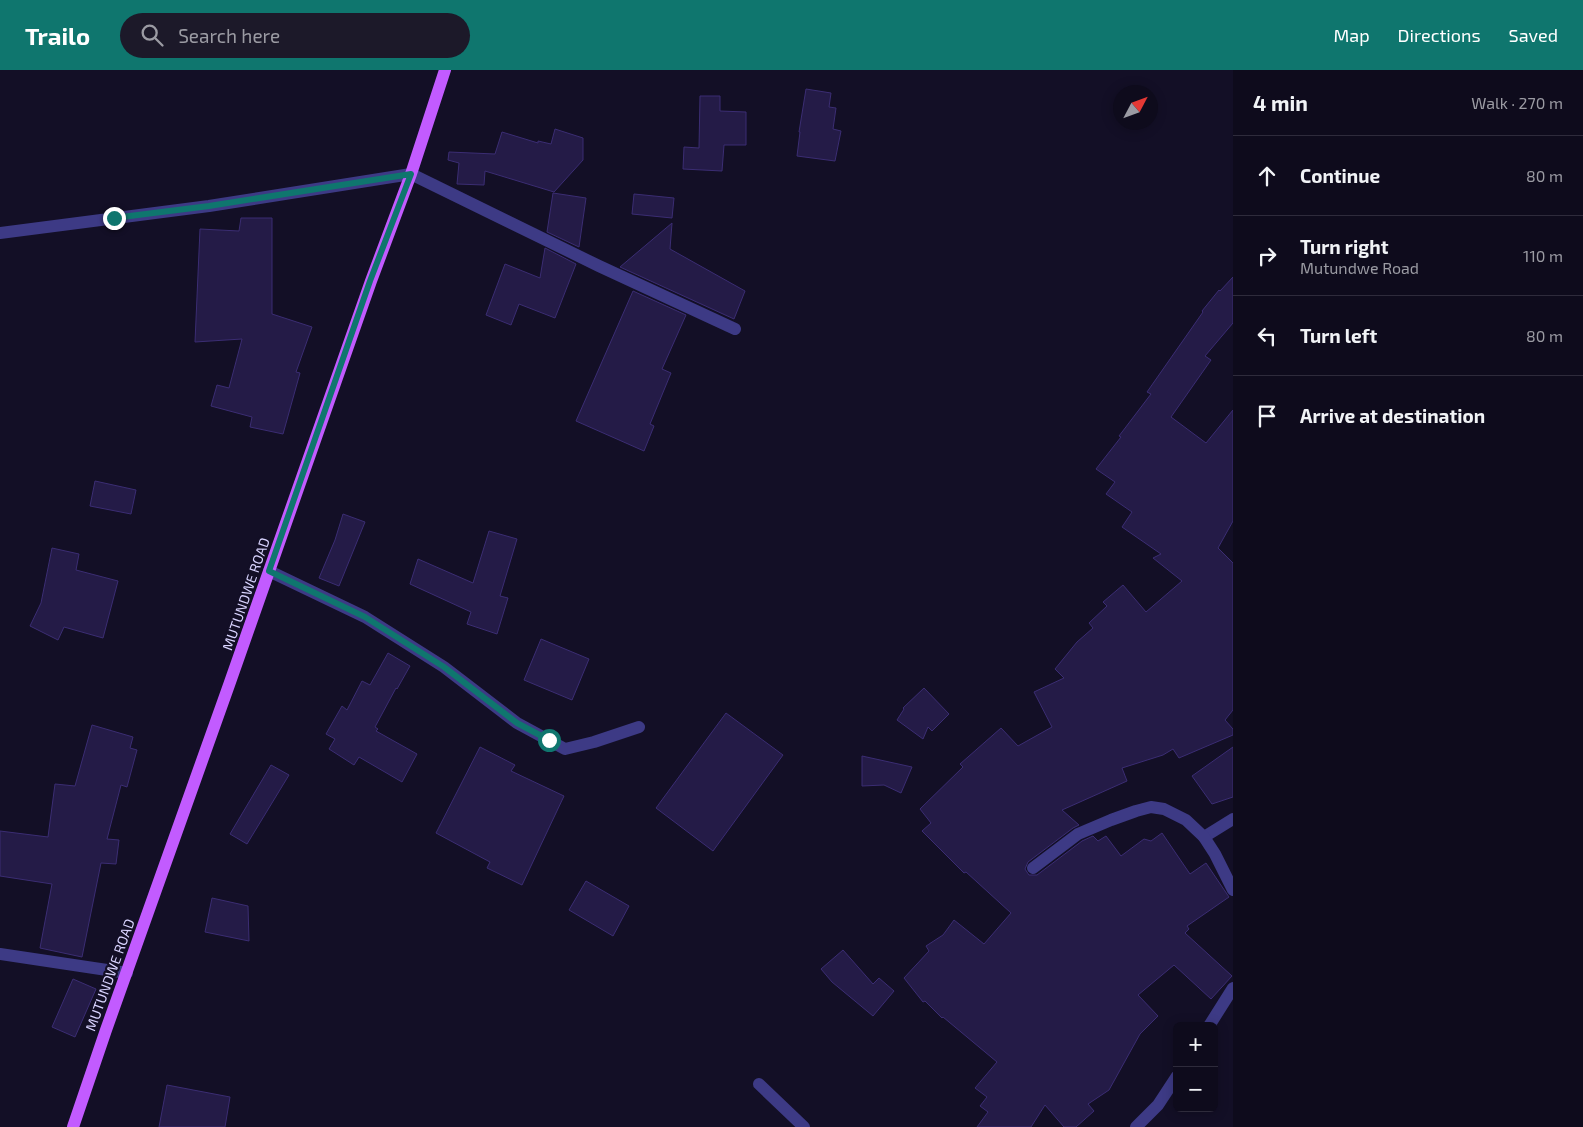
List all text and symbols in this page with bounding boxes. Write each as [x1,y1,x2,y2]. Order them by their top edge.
search box [120,13,470,58]
text: Trailo [25,21,90,50]
icon: search [138,21,166,49]
text: Search here [178,24,280,47]
text: Map [1333,24,1370,46]
text: Directions [1398,24,1481,46]
text: Saved [1509,24,1558,46]
north arrow [1113,85,1158,130]
text: 4 min [1253,90,1308,115]
text: Walk · 270 m [1471,93,1563,112]
icon: ahead [1253,162,1281,190]
text: Continue [1300,164,1380,187]
text: 80 m [1526,166,1563,185]
route end [103,207,126,230]
text: Turn right [1300,235,1388,258]
icon: right [1253,242,1281,270]
text: 110 m [1523,246,1563,265]
text: Mutundwe Road [1300,258,1419,277]
icon: left [1253,322,1281,350]
text: Turn left [1300,324,1377,347]
text: 80 m [1526,326,1563,345]
icon: arrive [1253,402,1281,430]
text: Arrive at destination [1300,404,1485,427]
street label: MUTUNDWE ROAD [218,535,273,653]
route start [538,729,561,752]
street label: MUTUNDWE ROAD [81,916,138,1033]
map controls [1173,1022,1218,1112]
button: + [1173,1022,1218,1067]
button: − [1173,1067,1218,1112]

